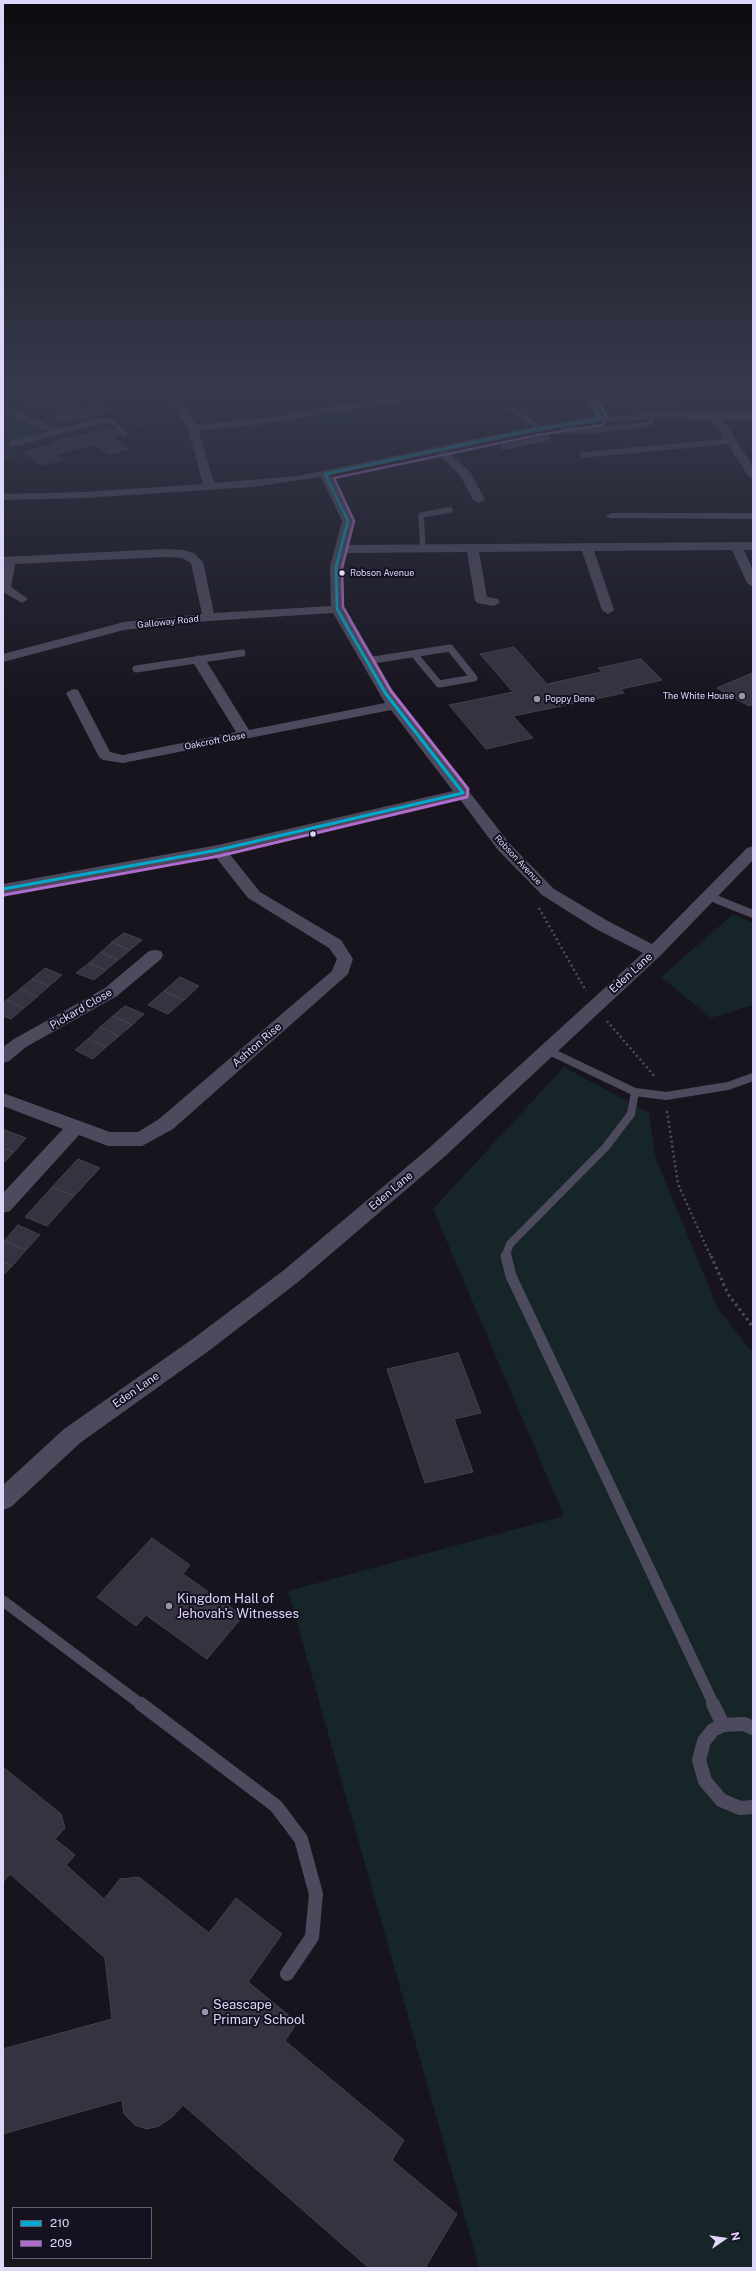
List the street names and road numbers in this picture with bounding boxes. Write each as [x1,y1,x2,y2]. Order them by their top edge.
street label: Galloway Road [137,613,199,631]
street label: Oakcroft Close [184,730,246,752]
street label: Robson Avenue [492,833,544,887]
street label: Eden Lane [607,950,655,996]
street label: Pickard Close [47,986,115,1032]
street label: Ashton Rise [230,1020,284,1070]
street label: Eden Lane [366,1169,416,1213]
street label: Eden Lane [110,1369,162,1411]

